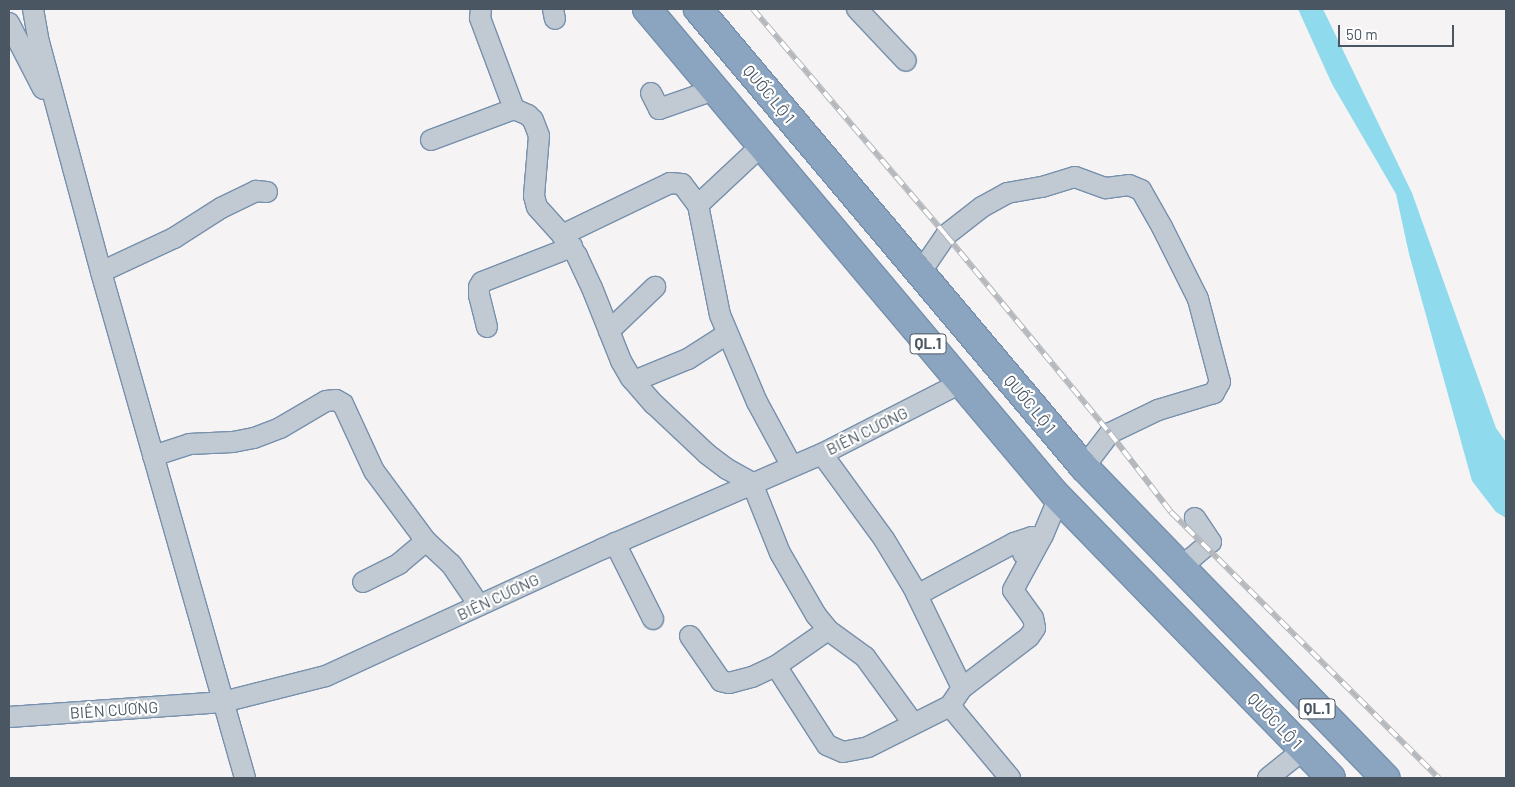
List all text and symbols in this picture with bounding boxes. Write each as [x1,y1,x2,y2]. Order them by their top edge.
scale bar [1340,15,1456,47]
text: 50 m [1346,25,1378,43]
street label: QUỐC LỘ 1 [739,61,799,127]
road number: QL.1 [909,332,947,356]
street label: QUỐC LỘ 1 [1000,371,1060,437]
street label: BIÊN CƯƠNG [823,403,911,459]
street label: BIÊN CƯƠNG [454,570,542,624]
street label: QUỐC LỘ 1 [1244,689,1306,753]
road number: QL.1 [1298,696,1336,722]
street label: BIÊN CƯƠNG [69,697,159,723]

